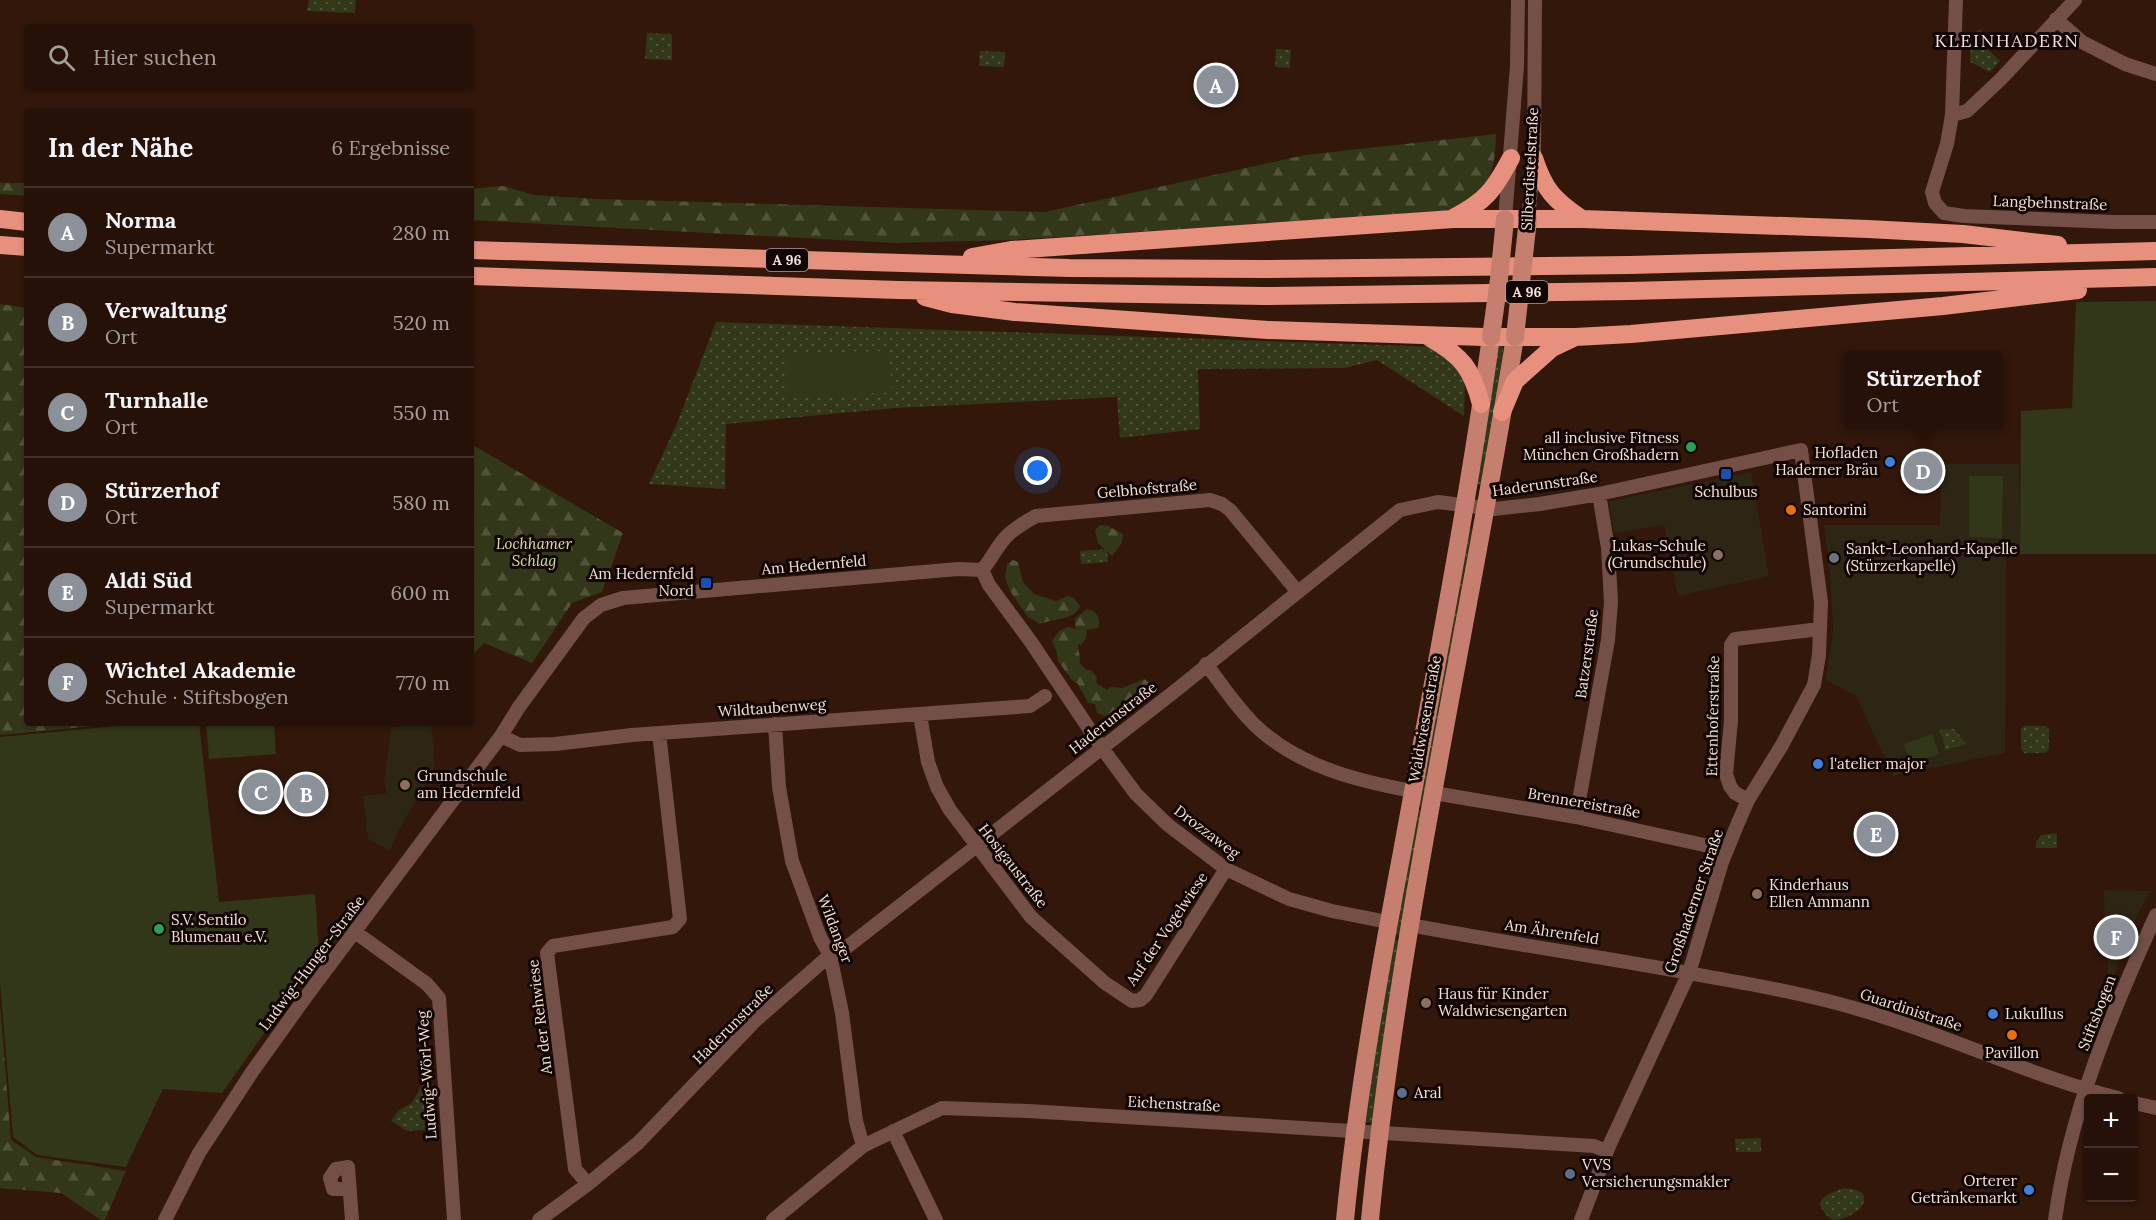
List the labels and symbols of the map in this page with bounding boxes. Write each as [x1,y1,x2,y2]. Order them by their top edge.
district label: KLEINHADERN [1935,29,2079,52]
pin: A [1196,62,1236,107]
street label: Silberdistelstraße [1517,107,1542,231]
street label: Langbehnstraße [1992,191,2108,214]
road number: A 96 [766,249,808,271]
road number: A 96 [1506,281,1548,303]
place label: all inclusive Fitness München Großhadern [1523,428,1679,464]
marker: all inclusive Fitness München Großhadern [1684,440,1698,454]
place label: Hofladen Haderner Bräu [1775,443,1878,479]
pin: D [1904,448,1942,494]
marker: Hofladen Haderner Bräu [1883,455,1897,469]
your location [1023,456,1052,485]
street label: Haderunstraße [1491,467,1599,500]
marker: Schulbus [1719,467,1733,481]
street label: Gelbhofstraße [1096,475,1198,502]
place label: Schulbus [1694,482,1758,501]
place label: Santorini [1803,500,1867,519]
marker: Santorini [1784,503,1798,517]
park label: Lochhamer Schlag [496,534,572,570]
place label: Lukas-Schule (Grundschule) [1608,536,1706,573]
place label: Sankt-Leonhard-Kapelle (Stürzerkapelle) [1846,539,2017,576]
marker: Lukas-Schule (Grundschule) [1711,548,1725,562]
street label: Am Hedernfeld [760,550,867,579]
marker: Sankt-Leonhard-Kapelle (Stürzerkapelle) [1827,551,1841,565]
place label: Am Hedernfeld Nord [588,564,694,600]
marker: Am Hedernfeld Nord [699,576,713,590]
street label: Batzerstraße [1571,608,1602,700]
street label: Waldwiesenstraße [1404,654,1445,784]
street label: Ettenhoferstraße [1702,655,1723,777]
street label: Haderunstraße [1065,677,1160,758]
street label: Wildtaubenweg [717,694,827,721]
place label: l'atelier major [1830,754,1926,773]
marker: l'atelier major [1811,757,1825,771]
place label: Grundschule am Hedernfeld [417,766,520,802]
pin: C [242,770,280,814]
pin: B [286,772,326,816]
marker: Grundschule am Hedernfeld [398,778,412,792]
street label: Brennereistraße [1526,783,1642,822]
street label: Drozzaweg [1171,801,1244,863]
pin: E [1856,812,1896,856]
street label: Hosigaustraße [975,820,1052,912]
street label: Großhaderner Straße [1660,826,1727,976]
street label: Auf der Vogelwiese [1121,868,1212,990]
place label: Kinderhaus Ellen Ammann [1769,875,1870,911]
marker: Kinderhaus Ellen Ammann [1750,887,1764,901]
street label: Ludwig-Hunger-Straße [255,891,369,1034]
street label: Wildanger [814,892,857,966]
place label: S.V. Sentilo Blumenau e.V. [171,910,267,946]
pin: F [2096,914,2136,960]
street label: Am Ährenfeld [1503,915,1600,948]
marker: S.V. Sentilo Blumenau e.V. [152,922,166,936]
street label: An der Rehwiese [523,958,556,1077]
street label: Stiftsbogen [2073,972,2120,1053]
street label: Haderunstraße [688,979,777,1068]
place label: Haus für Kinder Waldwiesengarten [1438,984,1567,1020]
street label: Guardinistraße [1858,984,1965,1035]
marker: Haus für Kinder Waldwiesengarten [1419,996,1433,1010]
place label: Lukullus [2005,1004,2064,1023]
marker: Lukullus [1986,1007,2000,1021]
street label: Ludwig-Wörl-Weg [412,1009,440,1140]
marker: Pavillon [2005,1028,2019,1042]
place label: Pavillon [1985,1043,2039,1062]
place label: Aral [1413,1083,1442,1102]
marker: Aral [1395,1086,1409,1100]
street label: Eichenstraße [1127,1092,1221,1115]
place label: VVS Versicherungsmakler [1581,1155,1730,1191]
marker: VVS Versicherungsmakler [1563,1167,1577,1181]
place label: Orterer Getränkemarkt [1911,1171,2017,1207]
marker: Orterer Getränkemarkt [2022,1183,2036,1197]

